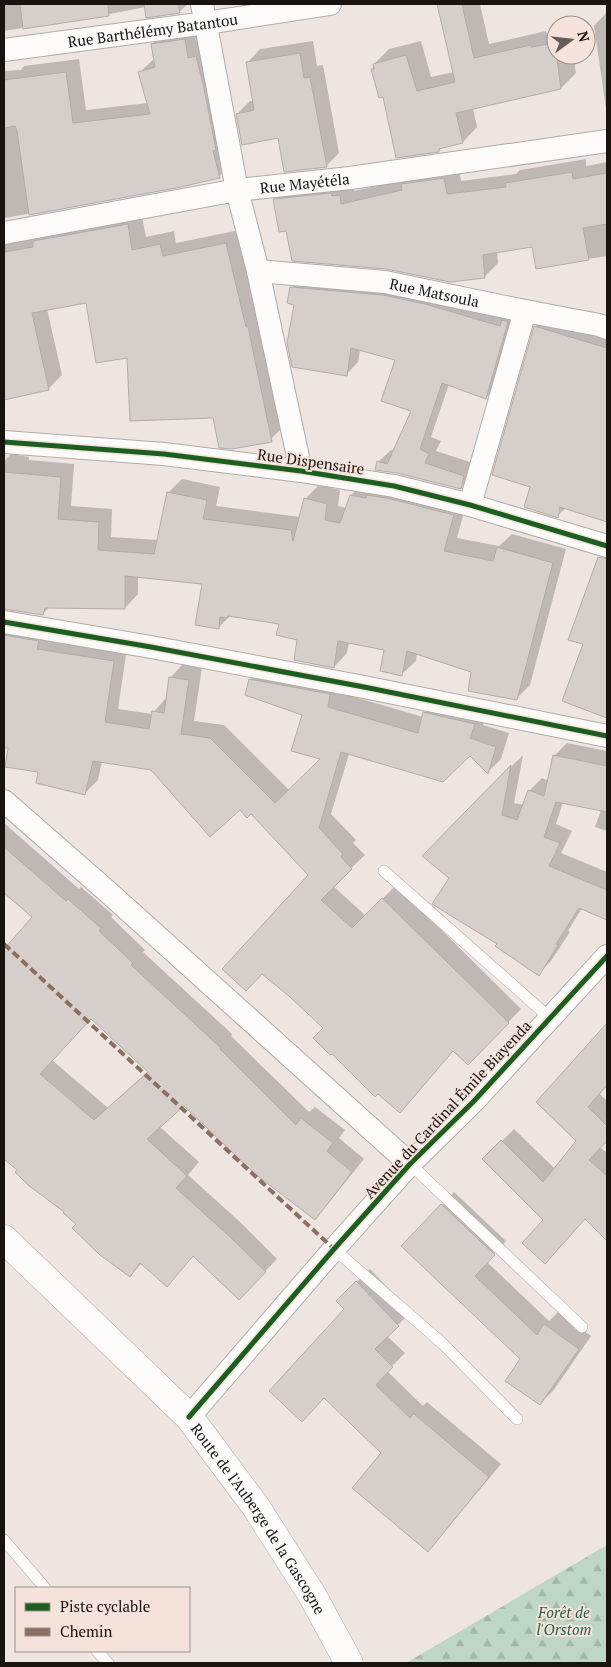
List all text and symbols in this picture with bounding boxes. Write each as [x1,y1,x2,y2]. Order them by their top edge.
street label: Rue Barthélémy Batantou [66,8,239,51]
north arrow [546,15,596,65]
text: N [573,29,595,44]
street label: Rue Mayétéla [259,168,351,198]
street label: Rue Matsoula [388,273,482,311]
street label: Rue Dispensaire [256,444,366,478]
street label: Avenue du Cardinal Émile Biayenda [359,1015,535,1202]
street label: Route de l'Auberge de la Gascogne [187,1419,330,1618]
legend [15,1587,190,1652]
text: Piste cyclable [60,1596,150,1616]
park label: Forêt de l'Orstom [536,1602,592,1639]
text: Chemin [60,1621,112,1641]

